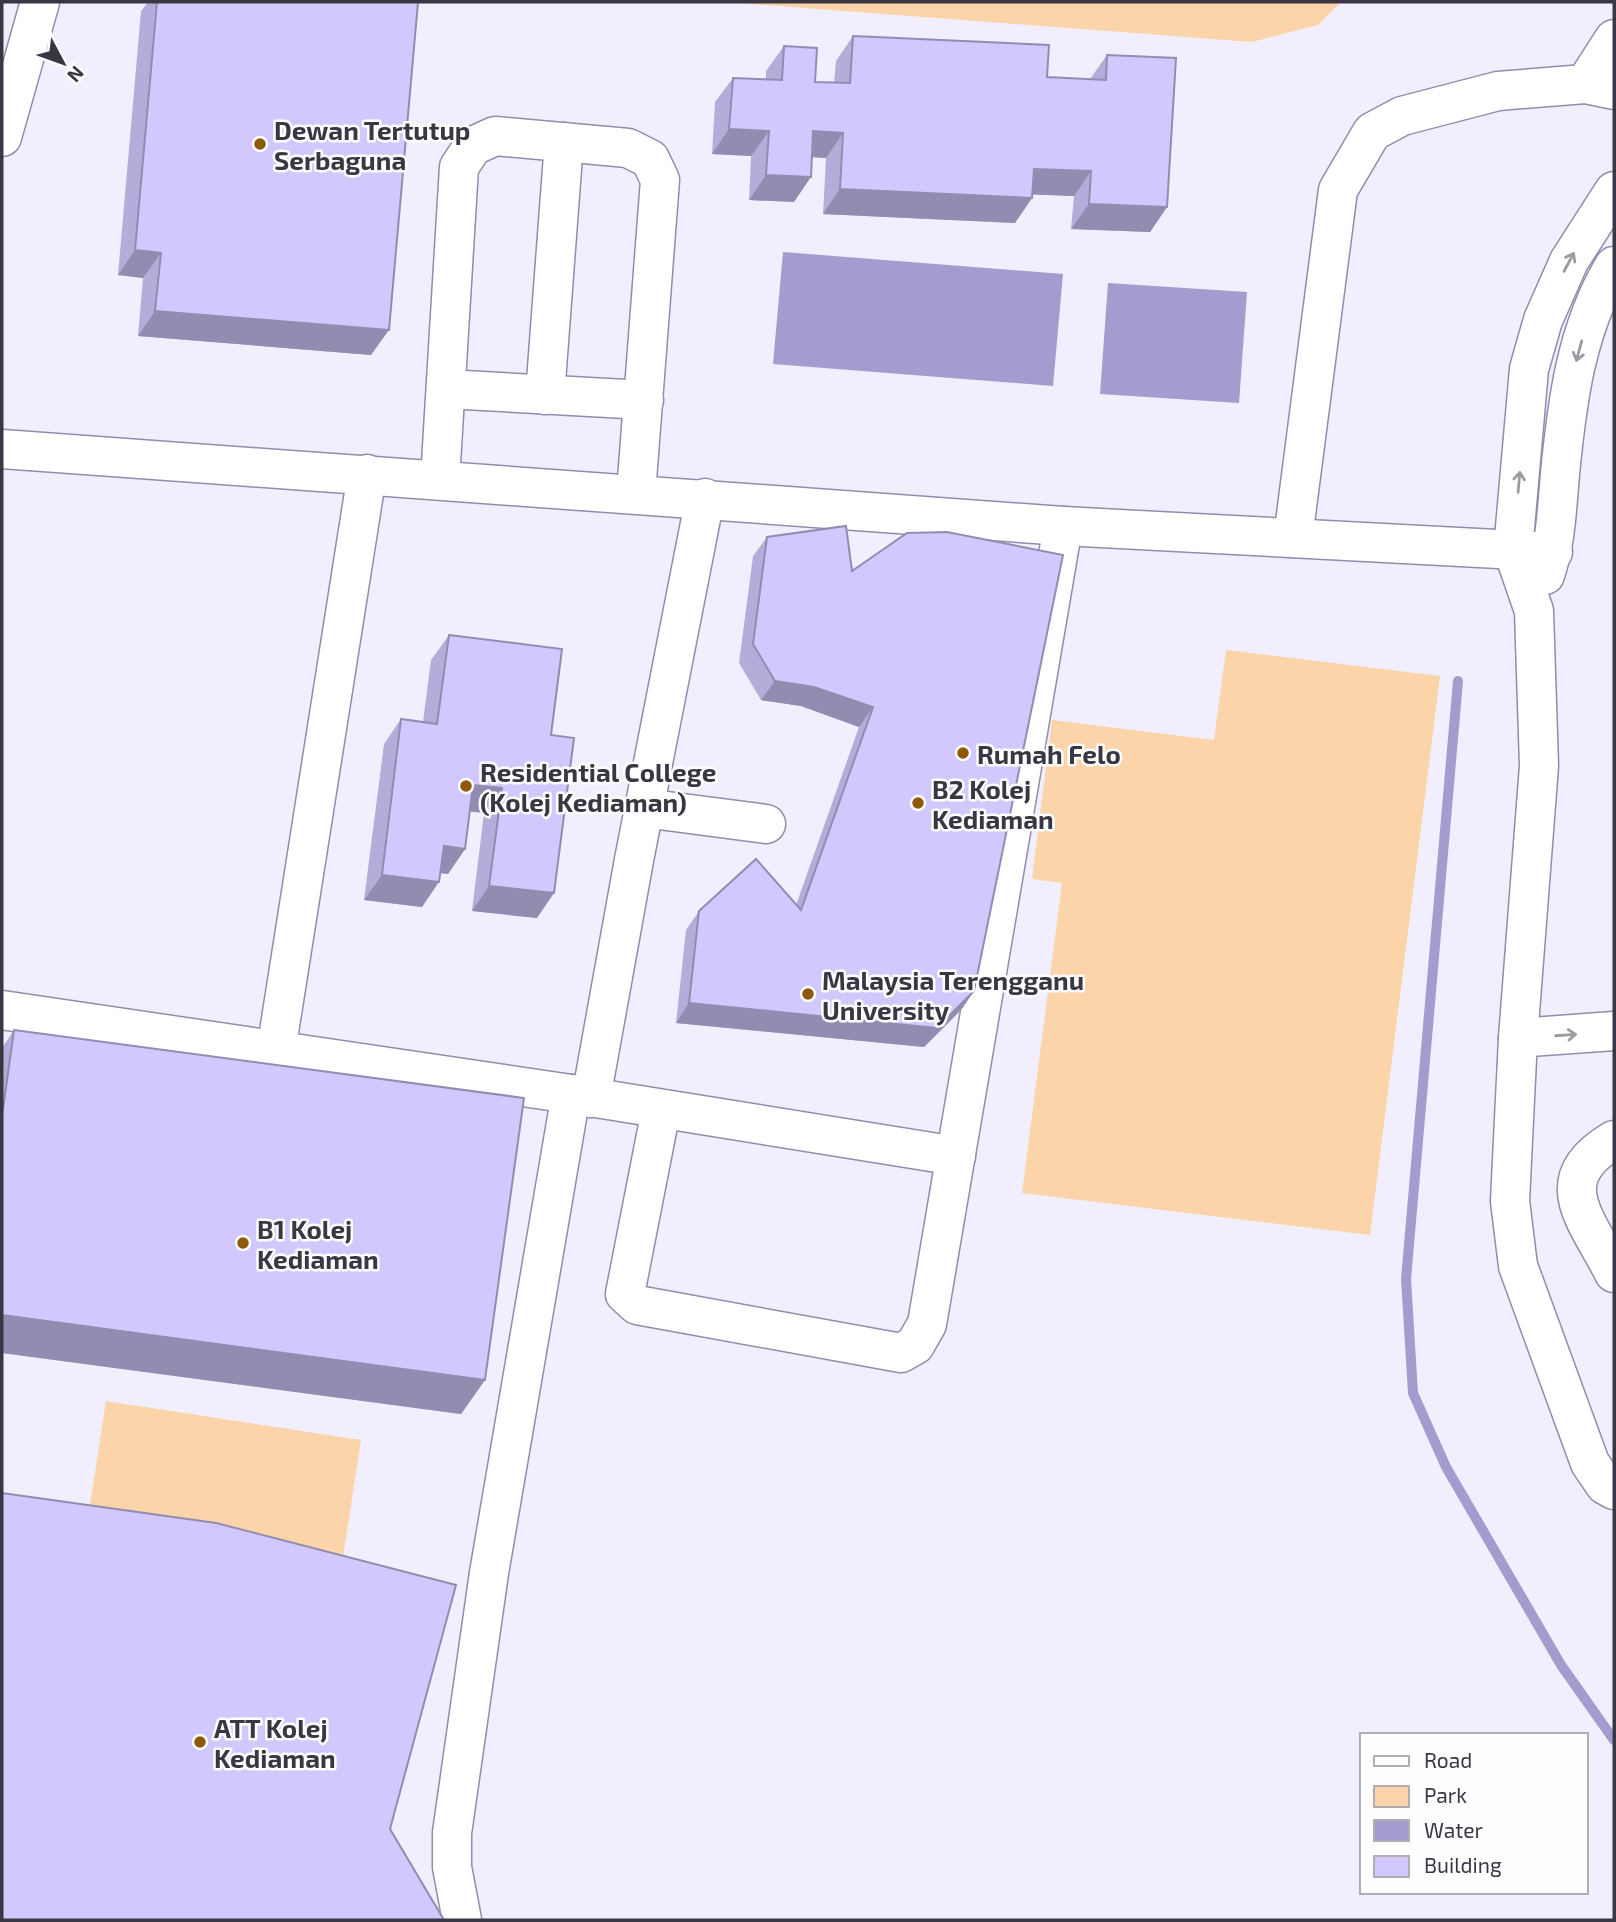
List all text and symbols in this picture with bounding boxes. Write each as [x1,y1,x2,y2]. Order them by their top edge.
north arrow [28,28,98,98]
text: N [63,62,89,87]
place label: Dewan Tertutup Serbaguna [274,114,470,175]
marker: Dewan Tertutup Serbaguna [252,136,268,152]
one-way arrow [1562,253,1576,273]
one-way arrow [1572,340,1585,362]
one-way arrow [1513,471,1526,494]
place label: Rumah Felo [977,738,1121,769]
marker: Rumah Felo [955,745,971,761]
place label: Residential College (Kolej Kediaman) [480,756,716,817]
place label: B2 Kolej Kediaman [932,773,1054,834]
marker: Residential College (Kolej Kediaman) [458,778,474,794]
marker: B2 Kolej Kediaman [910,795,926,811]
place label: Malaysia Terengganu University [822,964,1084,1026]
marker: Malaysia Terengganu University [800,986,816,1002]
one-way arrow [1554,1028,1577,1041]
place label: B1 Kolej Kediaman [257,1213,379,1274]
marker: B1 Kolej Kediaman [235,1235,251,1251]
place label: ATT Kolej Kediaman [214,1712,336,1773]
legend [1360,1733,1588,1894]
marker: ATT Kolej Kediaman [192,1734,208,1750]
text: Road [1424,1747,1472,1772]
text: Park [1424,1782,1467,1807]
text: Water [1424,1817,1483,1842]
text: Building [1424,1852,1502,1877]

